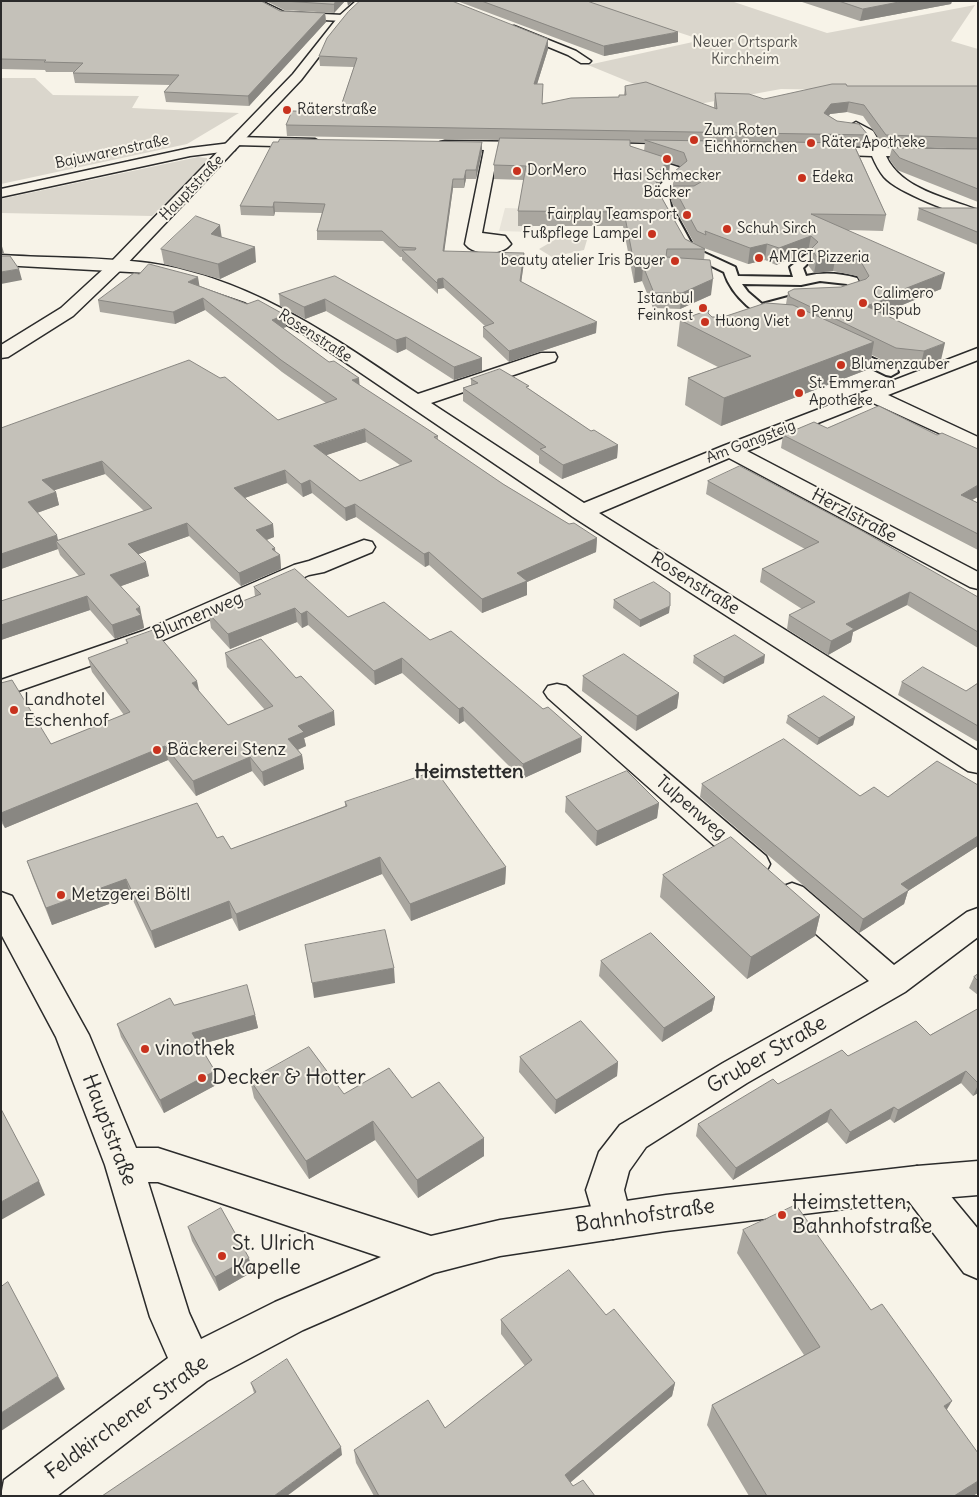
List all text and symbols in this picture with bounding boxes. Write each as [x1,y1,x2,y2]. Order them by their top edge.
park label: Neuer Ortspark Kirchheim [692,34,798,69]
place label: Räterstraße [297,101,377,119]
marker: Räterstraße [281,104,293,116]
place label: Zum Roten Eichhörnchen [704,122,797,157]
street label: Bajuwarenstraße [53,131,171,173]
marker: Zum Roten Eichhörnchen [688,134,700,146]
place label: Räter Apotheke [821,134,926,152]
marker: Räter Apotheke [805,137,817,149]
street label: Hauptstraße [156,151,228,225]
marker: Hasi Schmecker Bäcker [661,153,673,165]
place label: DorMero [527,162,587,180]
marker: DorMero [511,165,523,177]
place label: Hasi Schmecker Bäcker [613,167,721,202]
place label: Edeka [812,169,854,187]
marker: Edeka [796,172,808,184]
place label: Fairplay Teamsport [547,206,677,224]
marker: Fairplay Teamsport [681,209,693,221]
place label: Schuh Sirch [737,220,817,238]
marker: Schuh Sirch [721,223,733,235]
place label: Fußpflege Lampel [523,225,642,243]
marker: Fußpflege Lampel [646,228,658,240]
place label: AMICI Pizzeria [769,249,870,267]
place label: beauty atelier Iris Bayer [501,252,665,270]
marker: AMICI Pizzeria [753,252,765,264]
marker: beauty atelier Iris Bayer [669,255,681,267]
place label: Calimero Pilspub [873,285,934,320]
place label: Istanbul Feinkost [637,290,693,325]
marker: Calimero Pilspub [857,297,869,309]
marker: Istanbul Feinkost [697,302,709,314]
place label: Penny [811,304,853,322]
street label: Rosenstraße [275,306,355,366]
marker: Penny [795,307,807,319]
place label: Huong Viet [715,313,789,331]
marker: Huong Viet [699,316,711,328]
place label: Blumenzauber [851,356,950,374]
marker: Blumenzauber [835,359,847,371]
place label: St. Emmeran Apotheke [809,375,895,410]
marker: St. Emmeran Apotheke [793,387,805,399]
street label: Am Gangsteig [704,417,798,467]
street label: Herzlstraße [808,484,900,548]
street label: Rosenstraße [646,548,744,620]
street label: Blumenweg [150,587,246,645]
place label: Landhotel Eschenhof [24,689,109,732]
marker: Landhotel Eschenhof [8,704,20,716]
place label: Bäckerei Stenz [167,739,286,761]
marker: Bäckerei Stenz [151,744,163,756]
district label: Heimstetten [414,760,524,784]
street label: Tulpenweg [651,771,731,845]
place label: Metzgerei Böltl [71,884,190,906]
marker: Metzgerei Böltl [55,889,67,901]
street label: Gruber Straße [703,1011,831,1099]
place label: vinothek [155,1036,235,1062]
marker: vinothek [139,1043,151,1055]
place label: Decker & Hotter [212,1065,366,1091]
street label: Hauptstraße [76,1070,142,1190]
marker: Decker & Hotter [196,1072,208,1084]
place label: Heimstetten, Bahnhofstraße [792,1190,932,1240]
street label: Bahnhofstraße [574,1194,716,1238]
marker: Heimstetten, Bahnhofstraße [776,1209,788,1221]
place label: St. Ulrich Kapelle [232,1231,315,1281]
marker: St. Ulrich Kapelle [216,1250,228,1262]
street label: Feldkirchener Straße [41,1350,213,1486]

